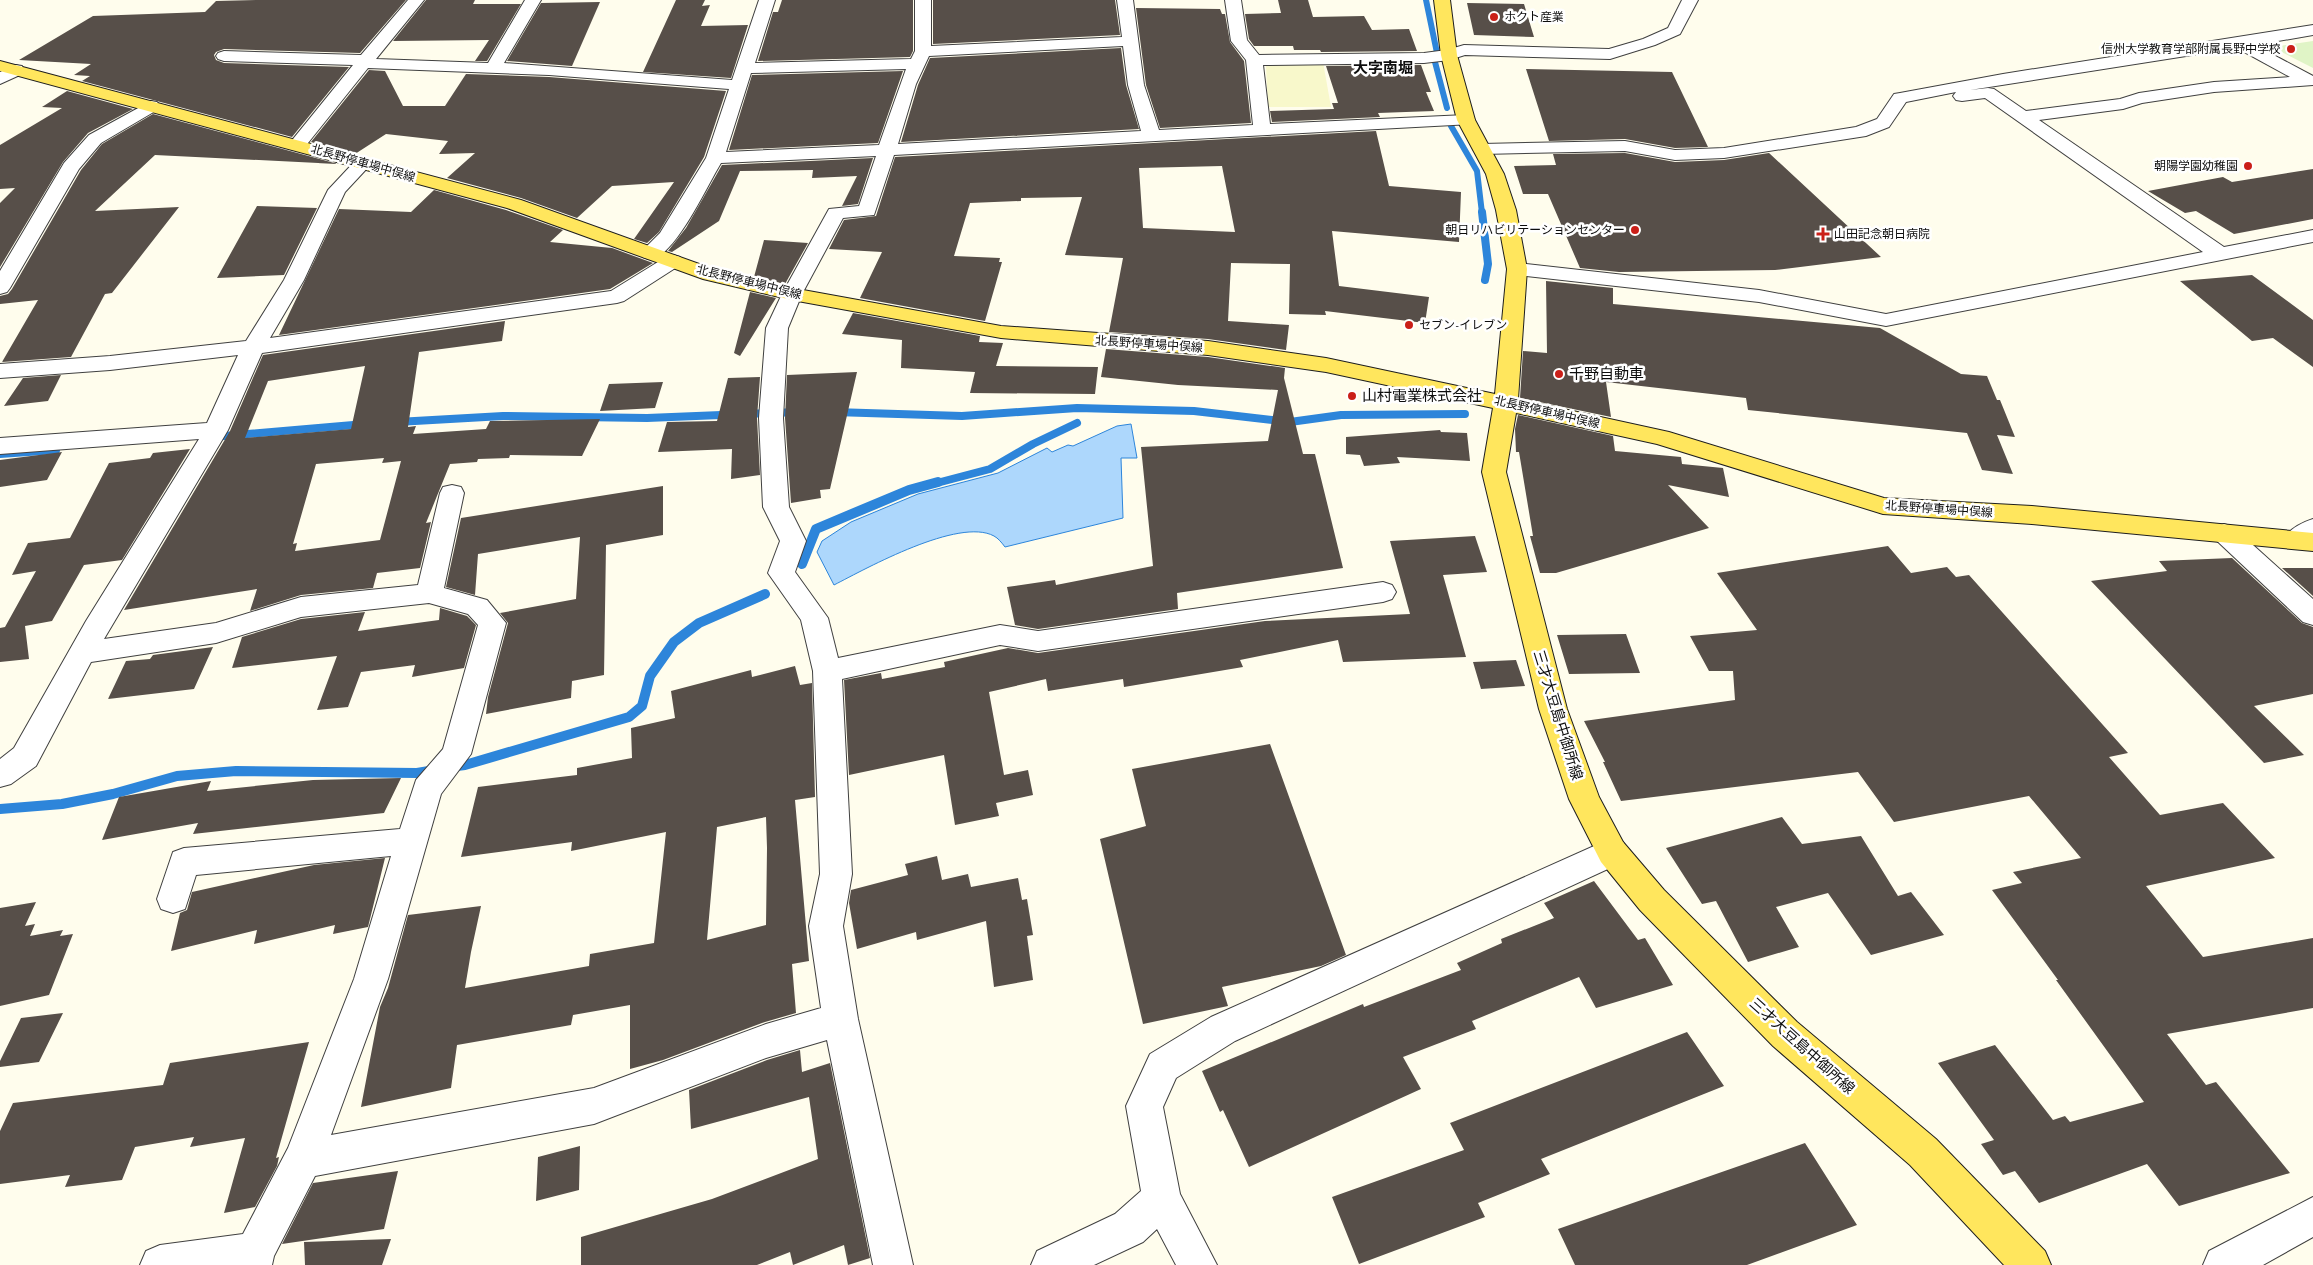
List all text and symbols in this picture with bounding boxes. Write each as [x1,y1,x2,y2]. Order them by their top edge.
place label: ホクト産業 [1504,10,1564,24]
marker: ホクト産業 [1488,11,1500,23]
place label: 信州大学教育学部附属長野中学校 [2101,42,2281,56]
marker: 信州大学教育学部附属長野中学校 [2285,43,2297,55]
district label: 大字南堀 [1353,60,1413,76]
street label: 北長野停車場中俣線 [309,141,417,185]
place label: 朝陽学園幼稚園 [2154,159,2238,173]
marker: 朝陽学園幼稚園 [2242,160,2254,172]
place label: 朝日リハビリテーションセンター [1445,223,1625,237]
marker: 朝日リハビリテーションセンター [1629,224,1641,236]
marker: 山田記念朝日病院 [1816,227,1830,241]
place label: 山田記念朝日病院 [1834,227,1930,241]
street label: 北長野停車場中俣線 [695,262,803,302]
place label: セブン-イレブン [1419,318,1507,332]
marker: セブン-イレブン [1403,319,1415,331]
street label: 北長野停車場中俣線 [1095,333,1203,355]
place label: 千野自動車 [1569,366,1644,382]
marker: 千野自動車 [1553,368,1565,380]
place label: 山村電業株式会社 [1362,387,1482,404]
marker: 山村電業株式会社 [1346,390,1358,402]
street label: 北長野停車場中俣線 [1493,393,1601,431]
street label: 北長野停車場中俣線 [1885,498,1993,520]
street label: 三才大豆島中御所線 [1531,648,1586,782]
street label: 三才大豆島中御所線 [1746,994,1858,1097]

